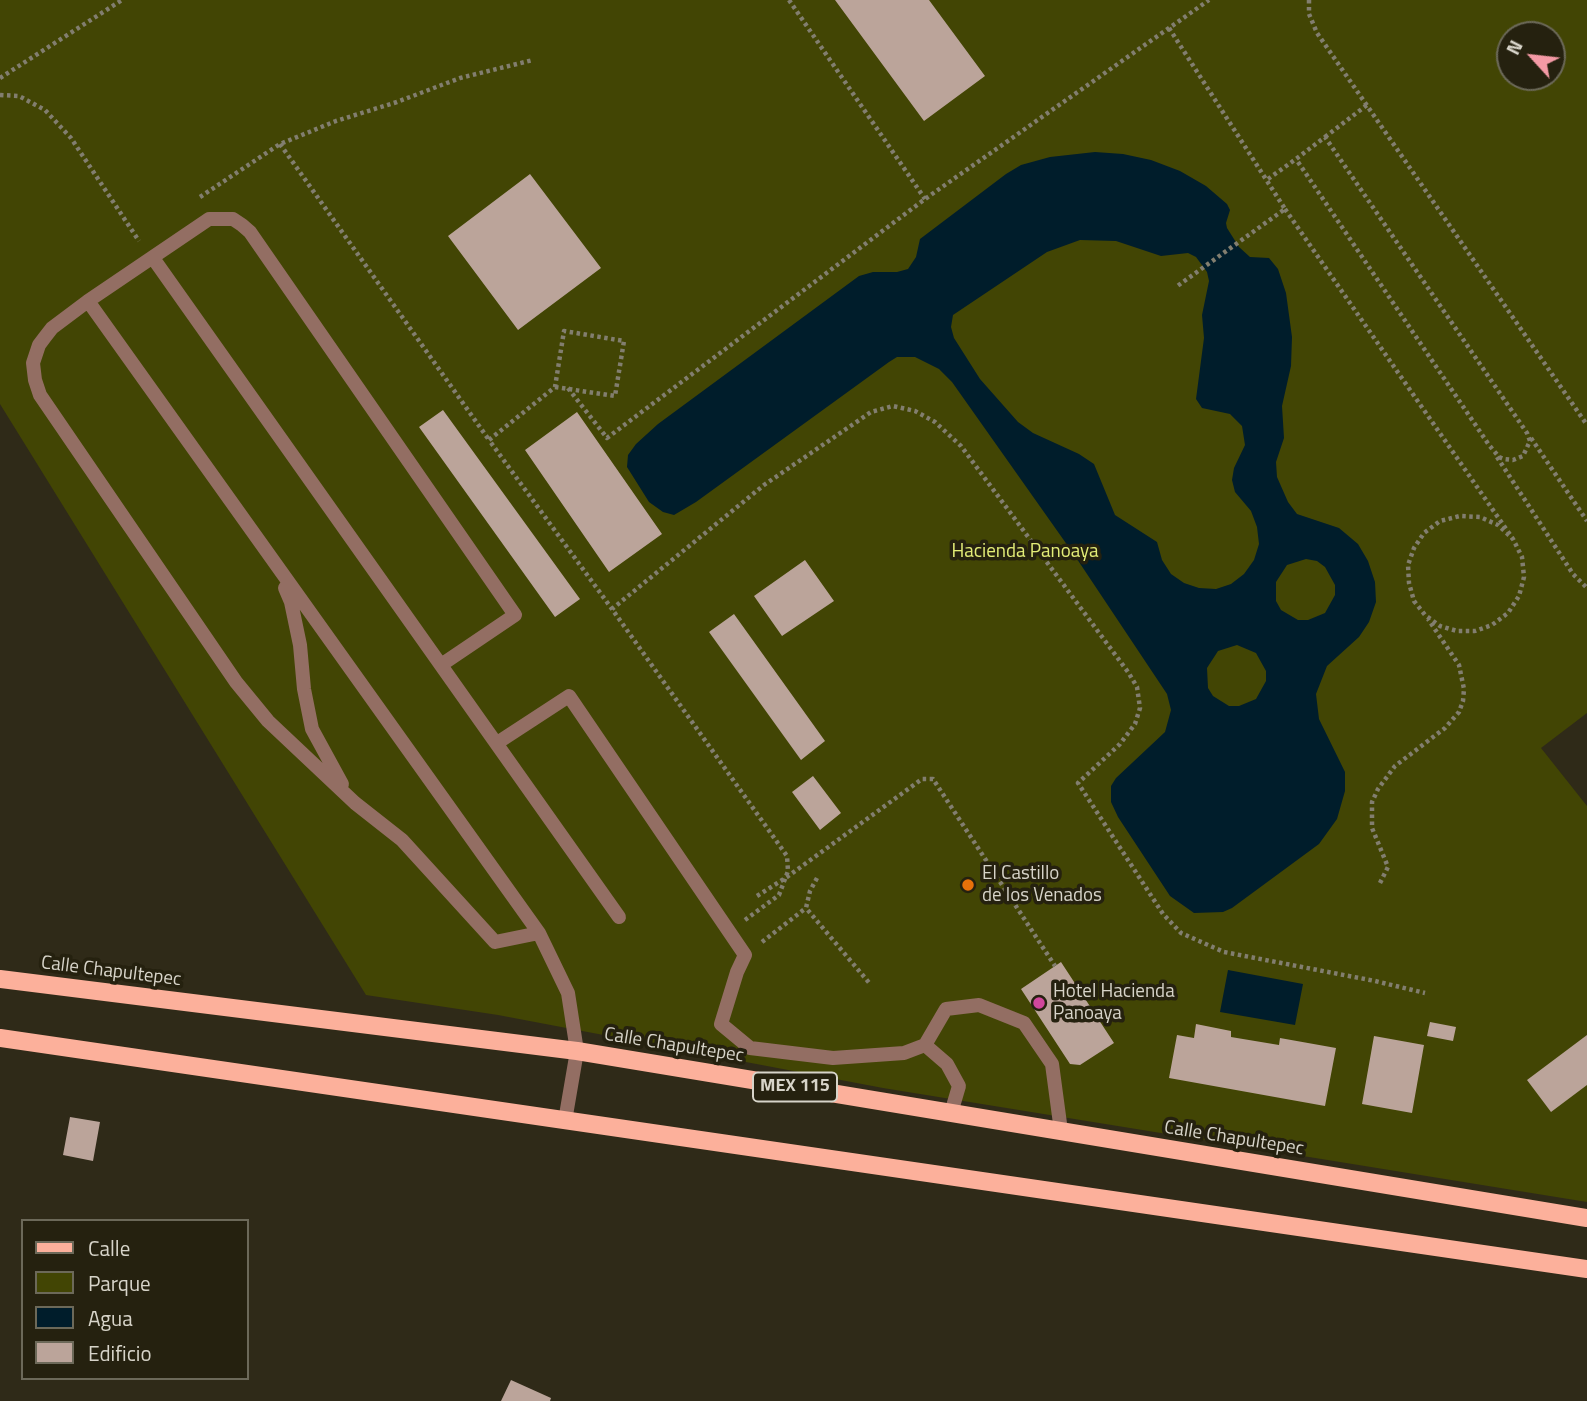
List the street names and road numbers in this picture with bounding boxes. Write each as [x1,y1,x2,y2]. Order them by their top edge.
street label: Calle Chapultepec [40,952,182,992]
street label: Calle Chapultepec [603,1024,745,1068]
road number: MEX 115 [753,1072,837,1102]
street label: Calle Chapultepec [1163,1117,1305,1161]

